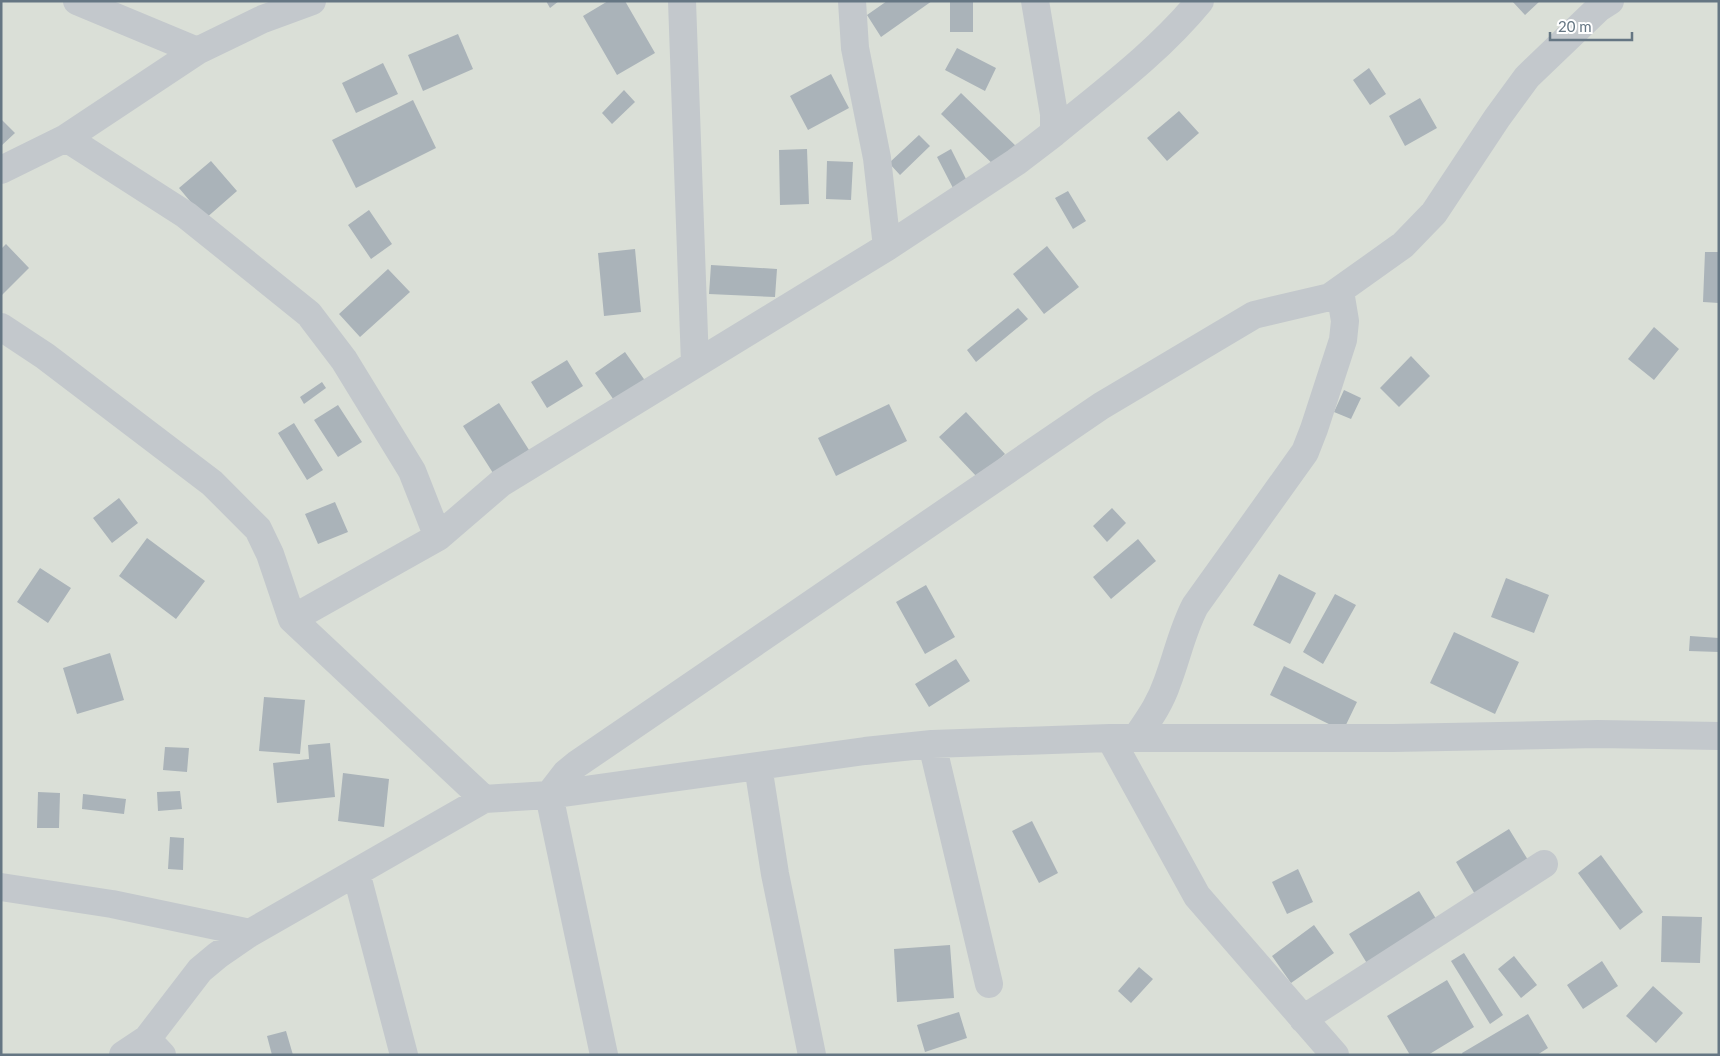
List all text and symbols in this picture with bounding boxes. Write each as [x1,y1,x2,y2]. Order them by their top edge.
scale bar [1550,10,1632,42]
text: 20 m [1558,17,1592,35]

